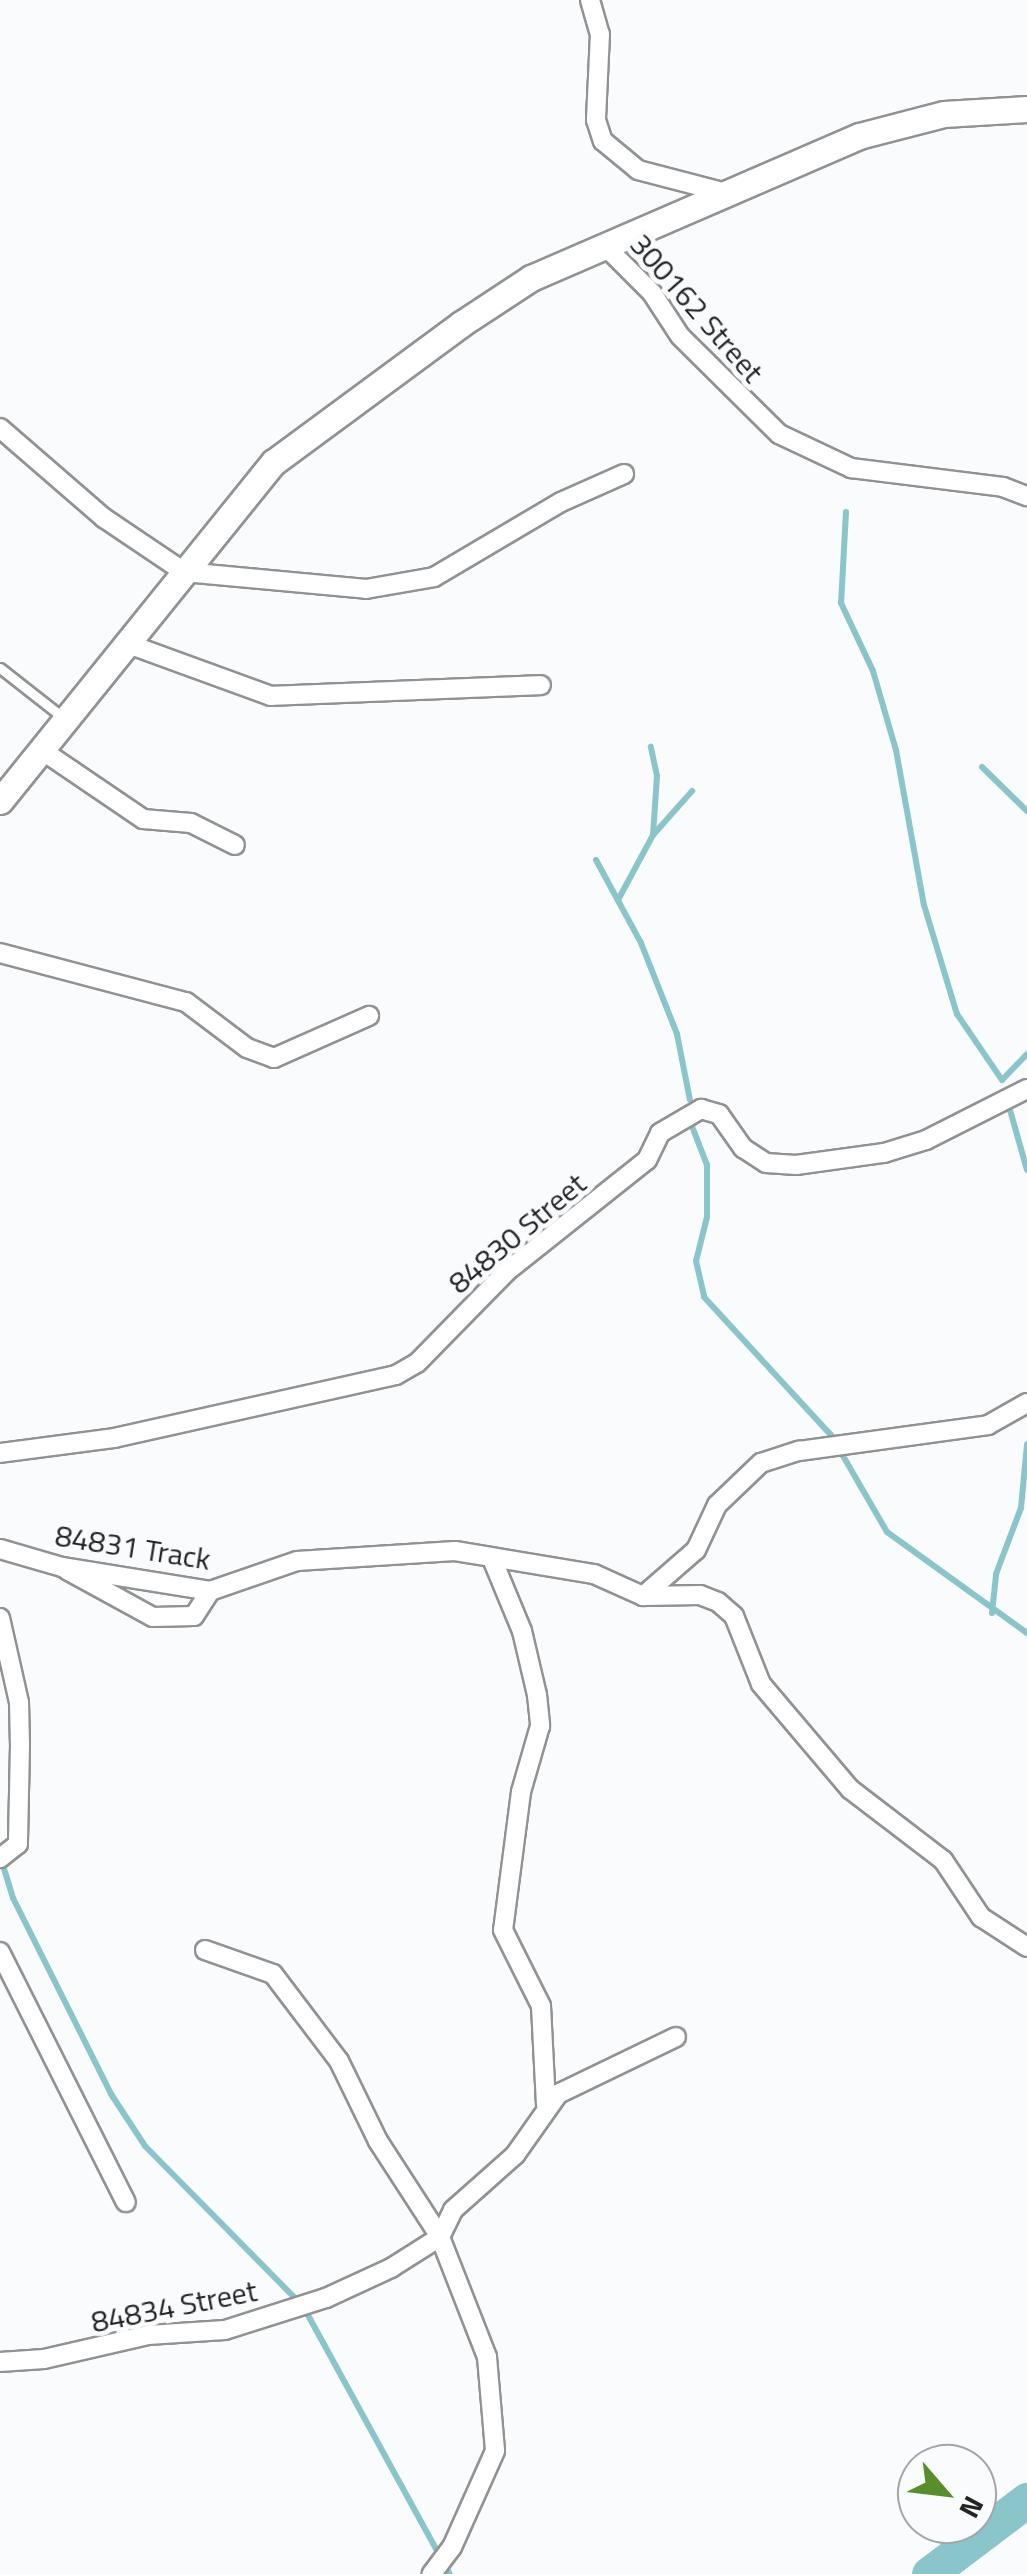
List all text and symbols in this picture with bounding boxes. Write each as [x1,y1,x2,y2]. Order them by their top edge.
street label: 300162 Street [623,226,771,390]
street label: 84830 Street [441,1165,593,1301]
street label: 84831 Track [53,1517,213,1577]
street label: 84834 Street [88,2272,260,2340]
north arrow [897,2444,997,2544]
text: N [949,2489,996,2526]

